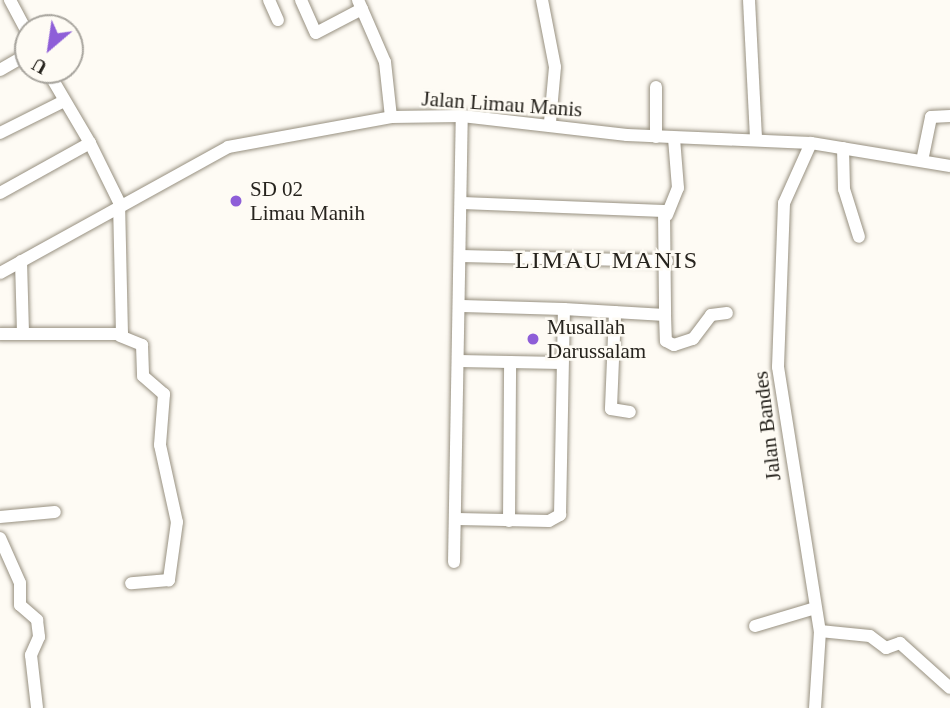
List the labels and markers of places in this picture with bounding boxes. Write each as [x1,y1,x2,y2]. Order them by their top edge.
place label: SD 02 Limau Manih [250,176,365,226]
marker: SD 02 Limau Manih [228,193,244,209]
place label: Musallah Darussalam [547,314,646,364]
marker: Musallah Darussalam [525,331,541,347]

